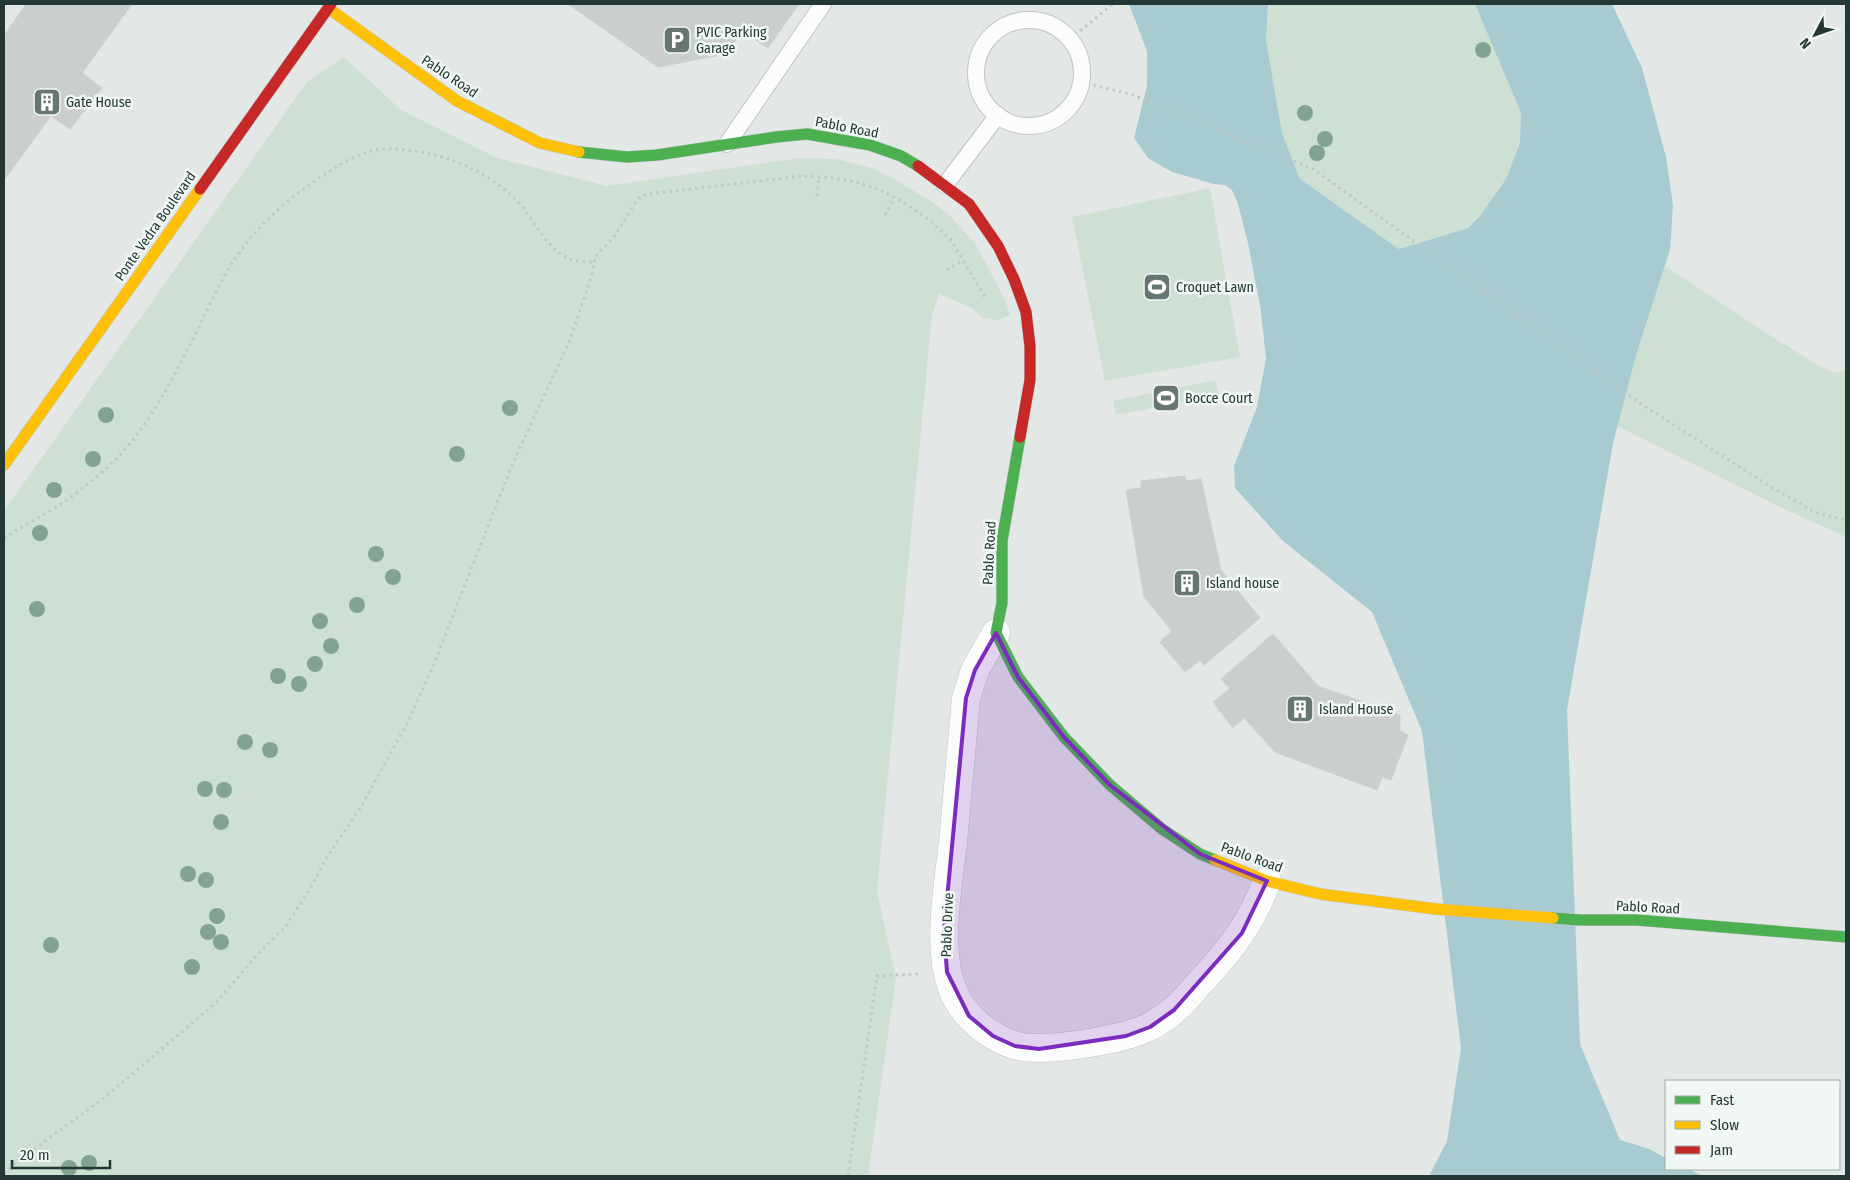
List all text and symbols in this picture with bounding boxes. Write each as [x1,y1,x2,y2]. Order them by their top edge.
north arrow [1790,10,1840,60]
place label: PVIC Parking Garage [696,24,767,57]
parking icon: PVIC Parking Garage [662,25,692,55]
text: N [1796,34,1815,52]
street label: Pablo Road [418,51,481,101]
building icon: Gate House [32,87,62,117]
place label: Gate House [66,94,132,111]
street label: Pablo Road [814,113,880,142]
street label: Ponte Vedra Boulevard [111,168,200,284]
sports icon: Croquet Lawn [1142,272,1172,302]
place label: Croquet Lawn [1176,279,1254,296]
sports icon: Bocce Court [1151,383,1181,413]
place label: Bocce Court [1185,390,1253,407]
street label: Pablo Road [979,521,1000,586]
building icon: Island house [1172,568,1202,598]
place label: Island house [1206,575,1279,592]
building icon: Island House [1285,694,1315,724]
place label: Island House [1319,701,1393,718]
street label: Pablo Road [1219,839,1285,876]
street label: Pablo Drive [938,892,957,958]
street label: Pablo Road [1615,897,1680,918]
legend [1665,1080,1840,1170]
text: Fast [1710,1091,1734,1109]
text: Slow [1710,1116,1739,1134]
scale bar [12,1138,110,1170]
text: Jam [1710,1141,1733,1159]
text: 20 m [20,1146,50,1164]

